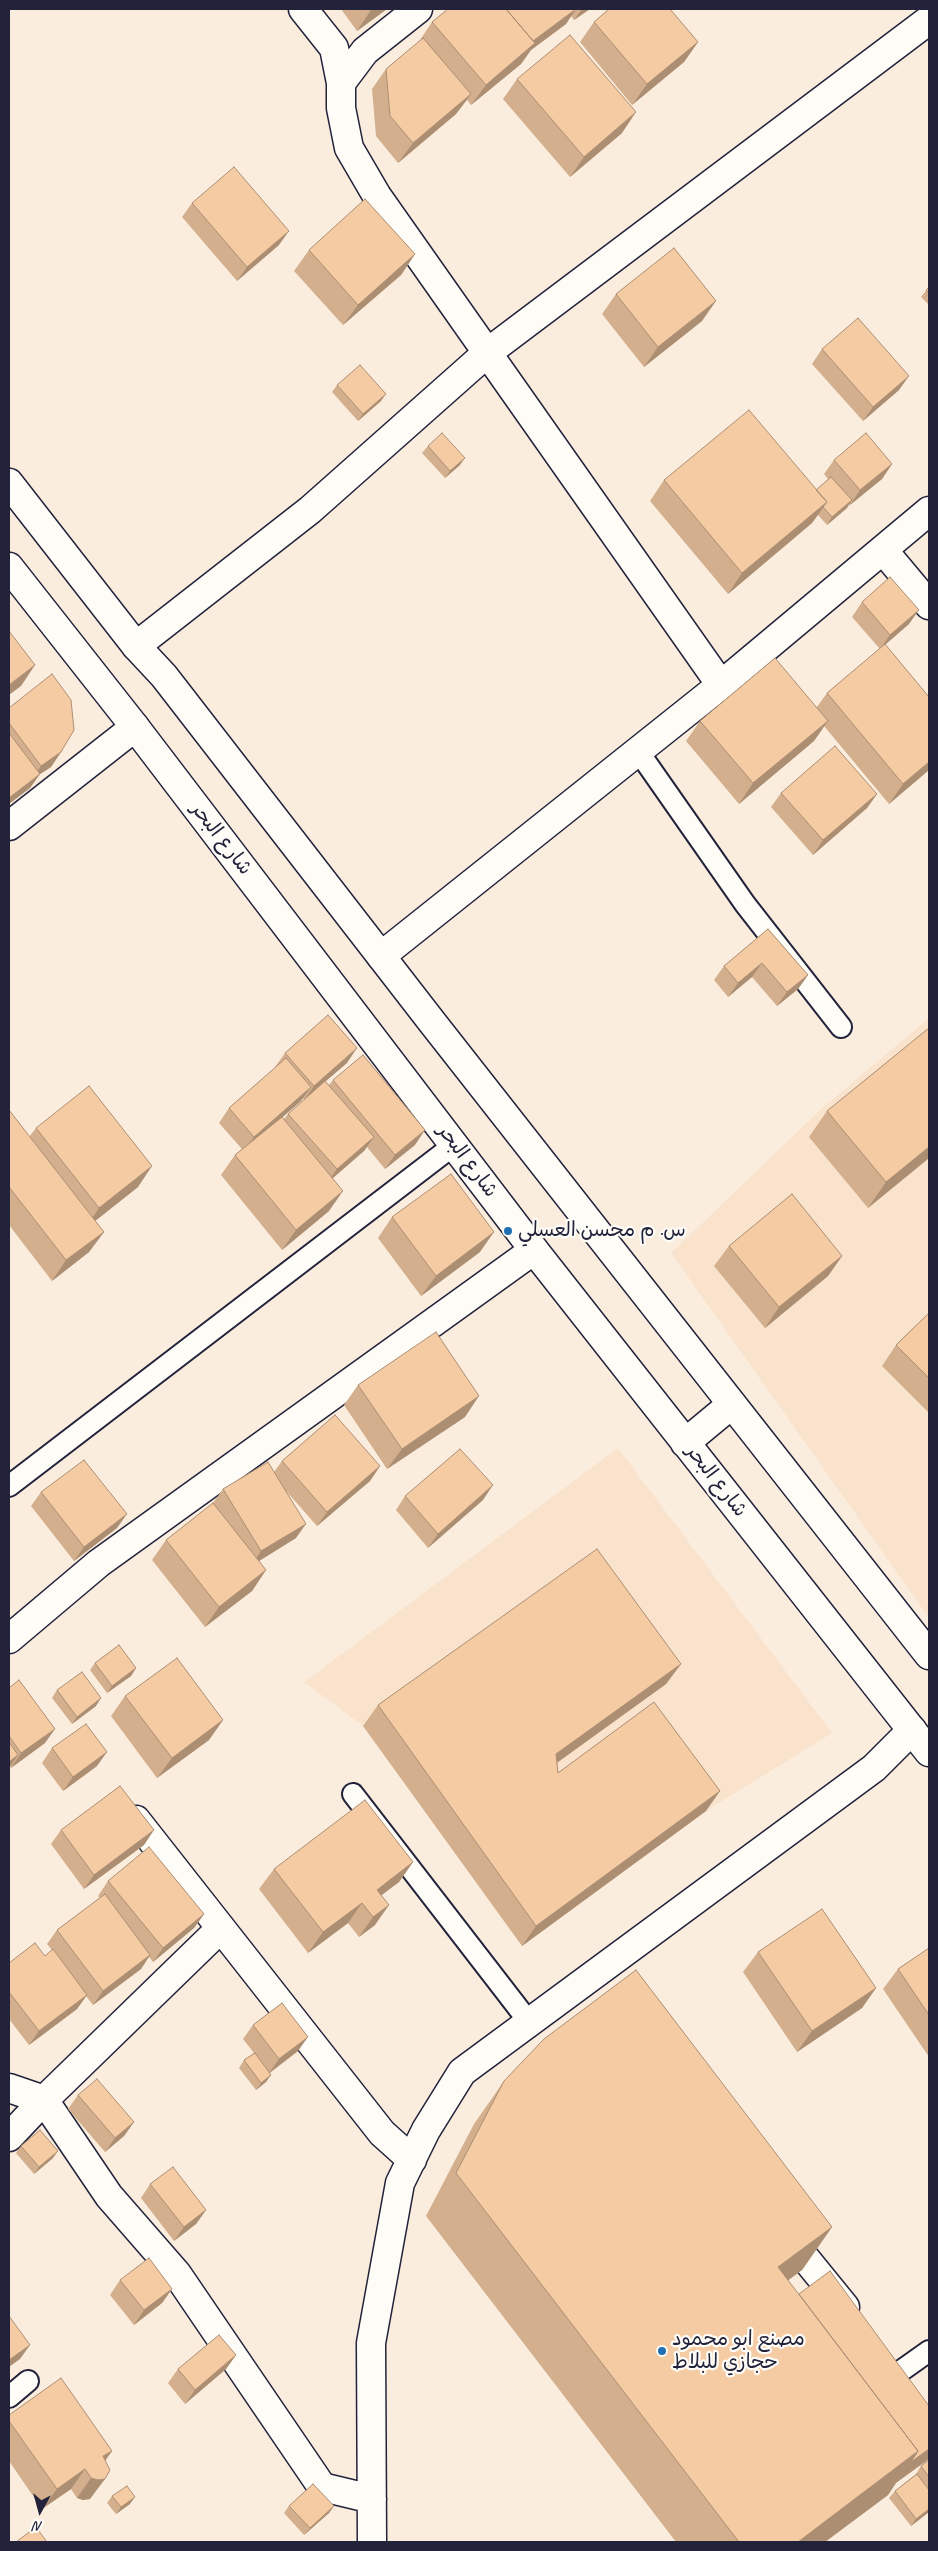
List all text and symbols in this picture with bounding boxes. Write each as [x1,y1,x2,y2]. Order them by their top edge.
street label: شارع البحر [185,798,257,880]
street label: شارع البحر [432,1120,502,1202]
place label: س. م محسن العسلي [518,1219,686,1243]
marker: س. م محسن العسلي [502,1225,514,1237]
street label: شارع البحر [680,1440,752,1522]
place label: مصنع ابو محمود حجازي للبلاط [672,2328,805,2375]
marker: مصنع ابو محمود حجازي للبلاط [656,2345,668,2357]
north arrow [15,2486,65,2536]
text: N [33,2517,43,2535]

